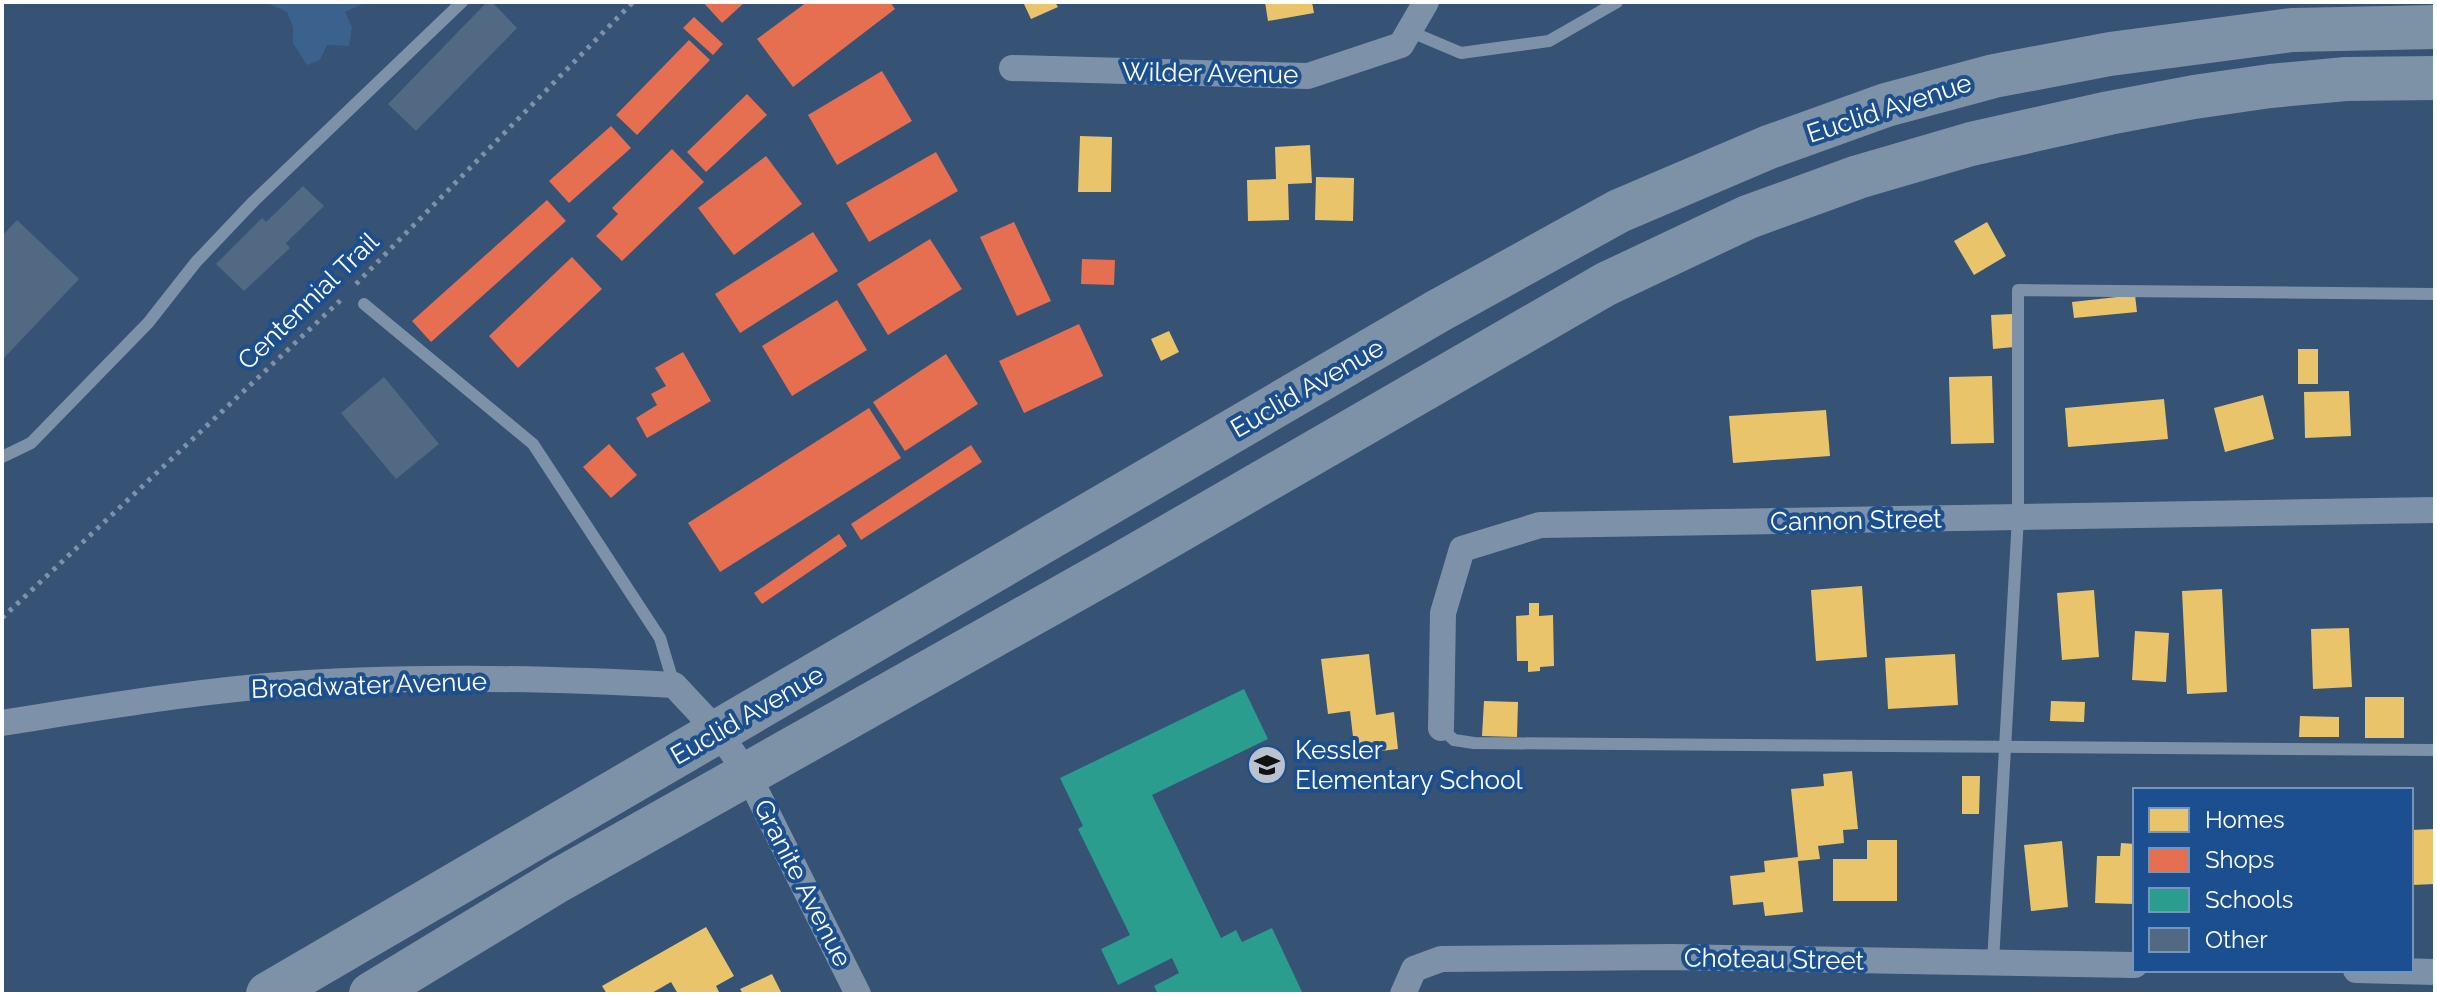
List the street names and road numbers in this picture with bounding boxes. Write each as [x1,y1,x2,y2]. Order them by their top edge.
street label: Wilder Avenue [1121,56,1299,90]
street label: Euclid Avenue [1803,67,1975,149]
street label: Centennial Trail [232,226,385,376]
street label: Euclid Avenue [1225,332,1389,444]
street label: Cannon Street [1770,503,1942,536]
street label: Euclid Avenue [665,659,829,771]
street label: Broadwater Avenue [251,666,487,704]
street label: Granite Avenue [748,794,858,972]
street label: Choteau Street [1684,942,1865,976]

